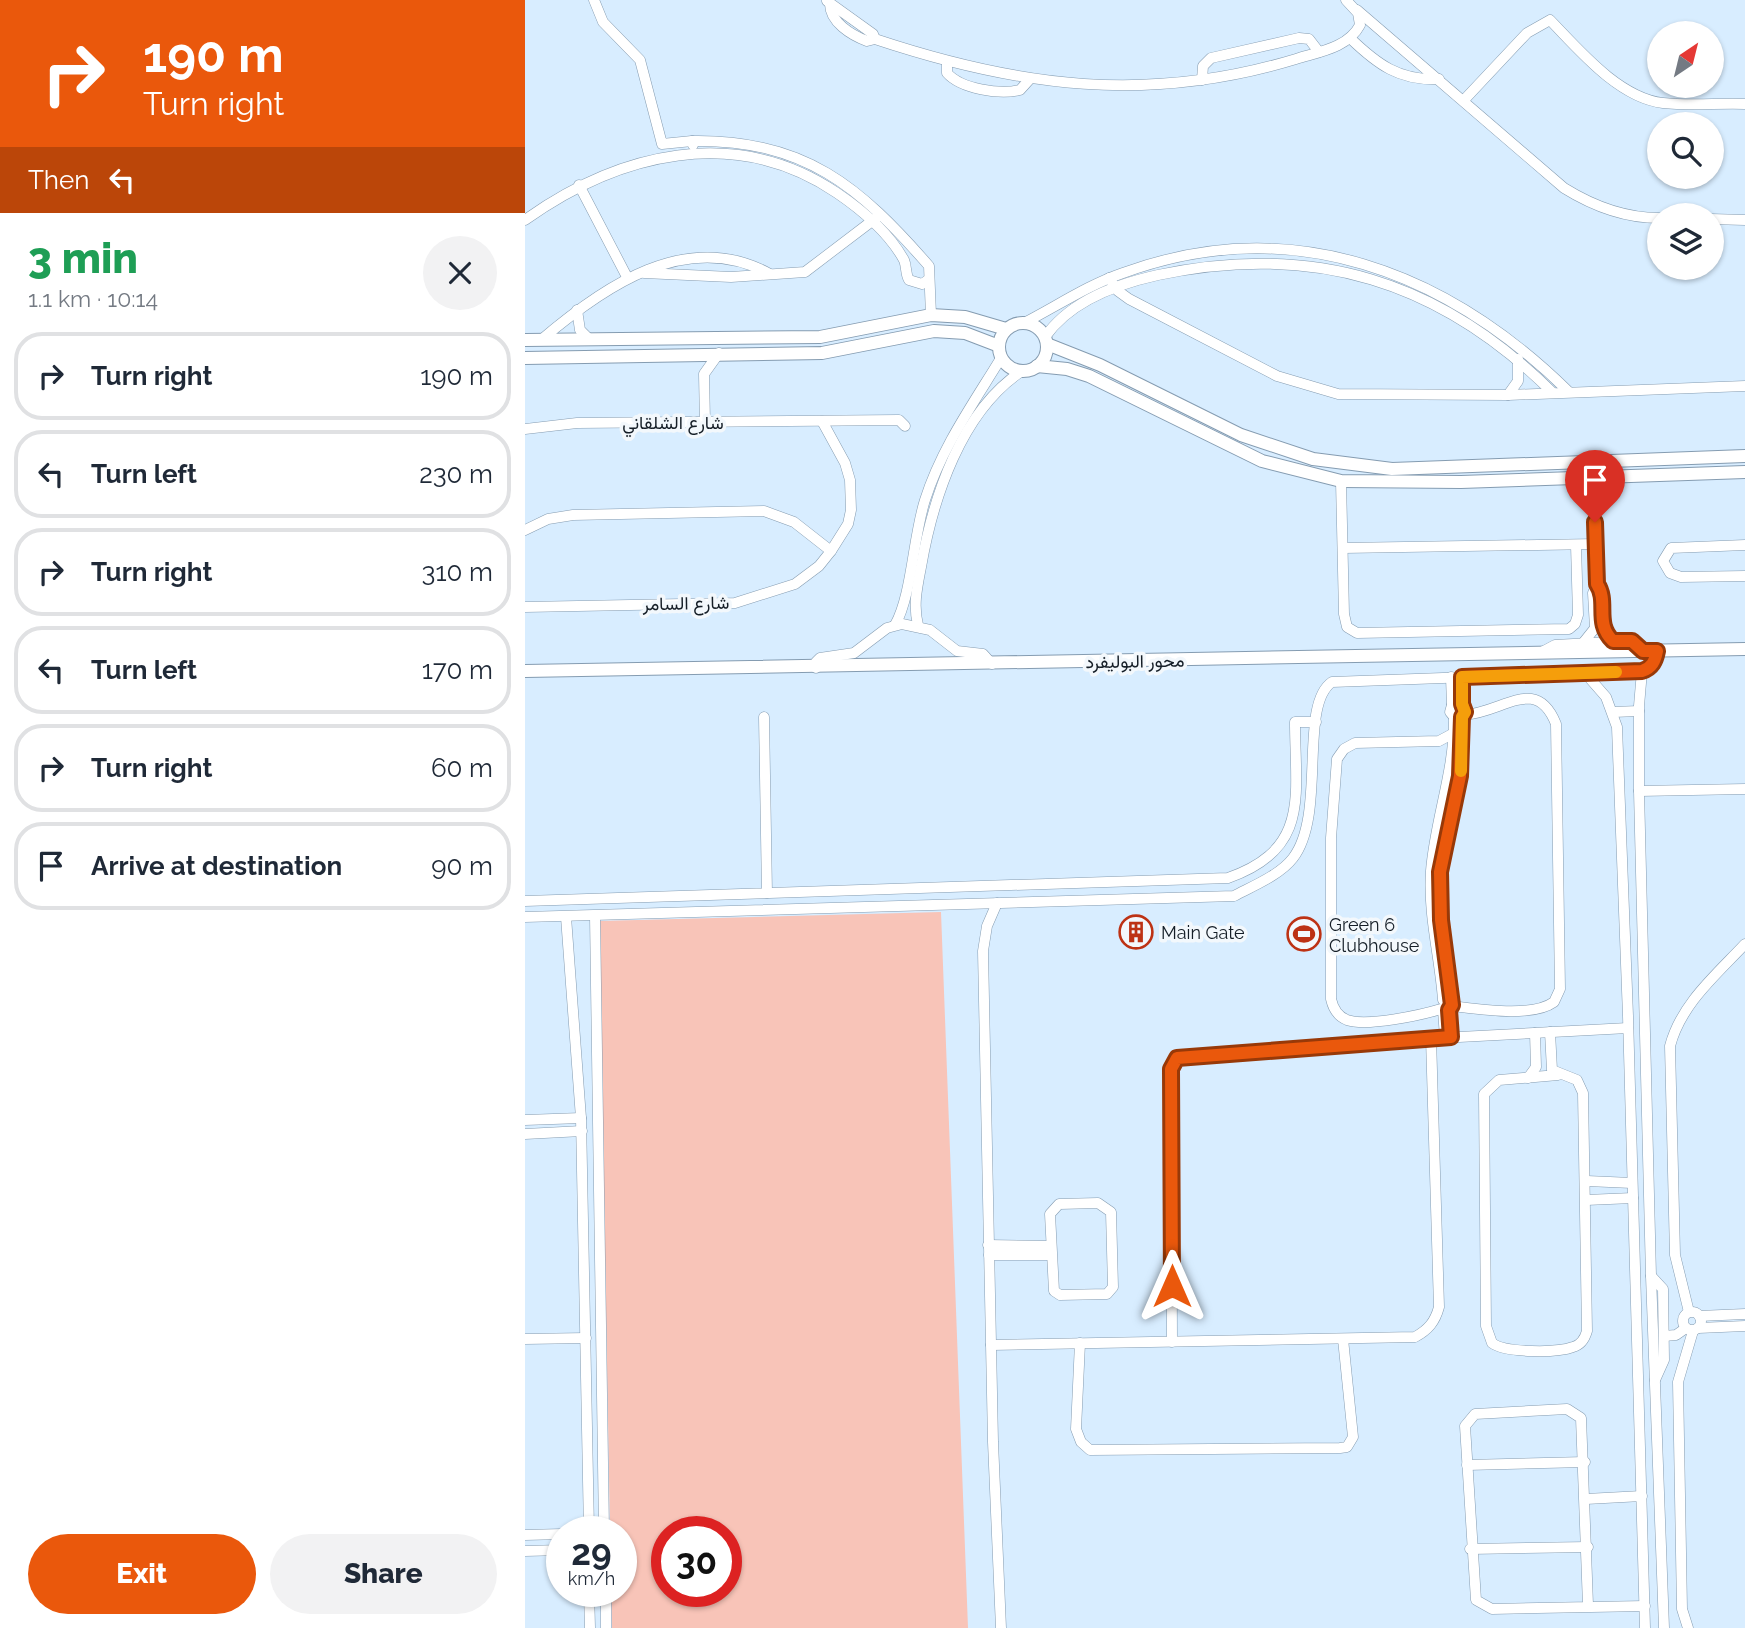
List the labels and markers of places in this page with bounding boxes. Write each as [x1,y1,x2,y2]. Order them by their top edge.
pin [1565,450,1625,522]
building icon: Main Gate [1117,913,1155,951]
place label: Green 6 Clubhouse [1329,914,1420,956]
sports icon: Green 6 Clubhouse [1285,915,1323,953]
place label: Main Gate [1161,922,1245,943]

